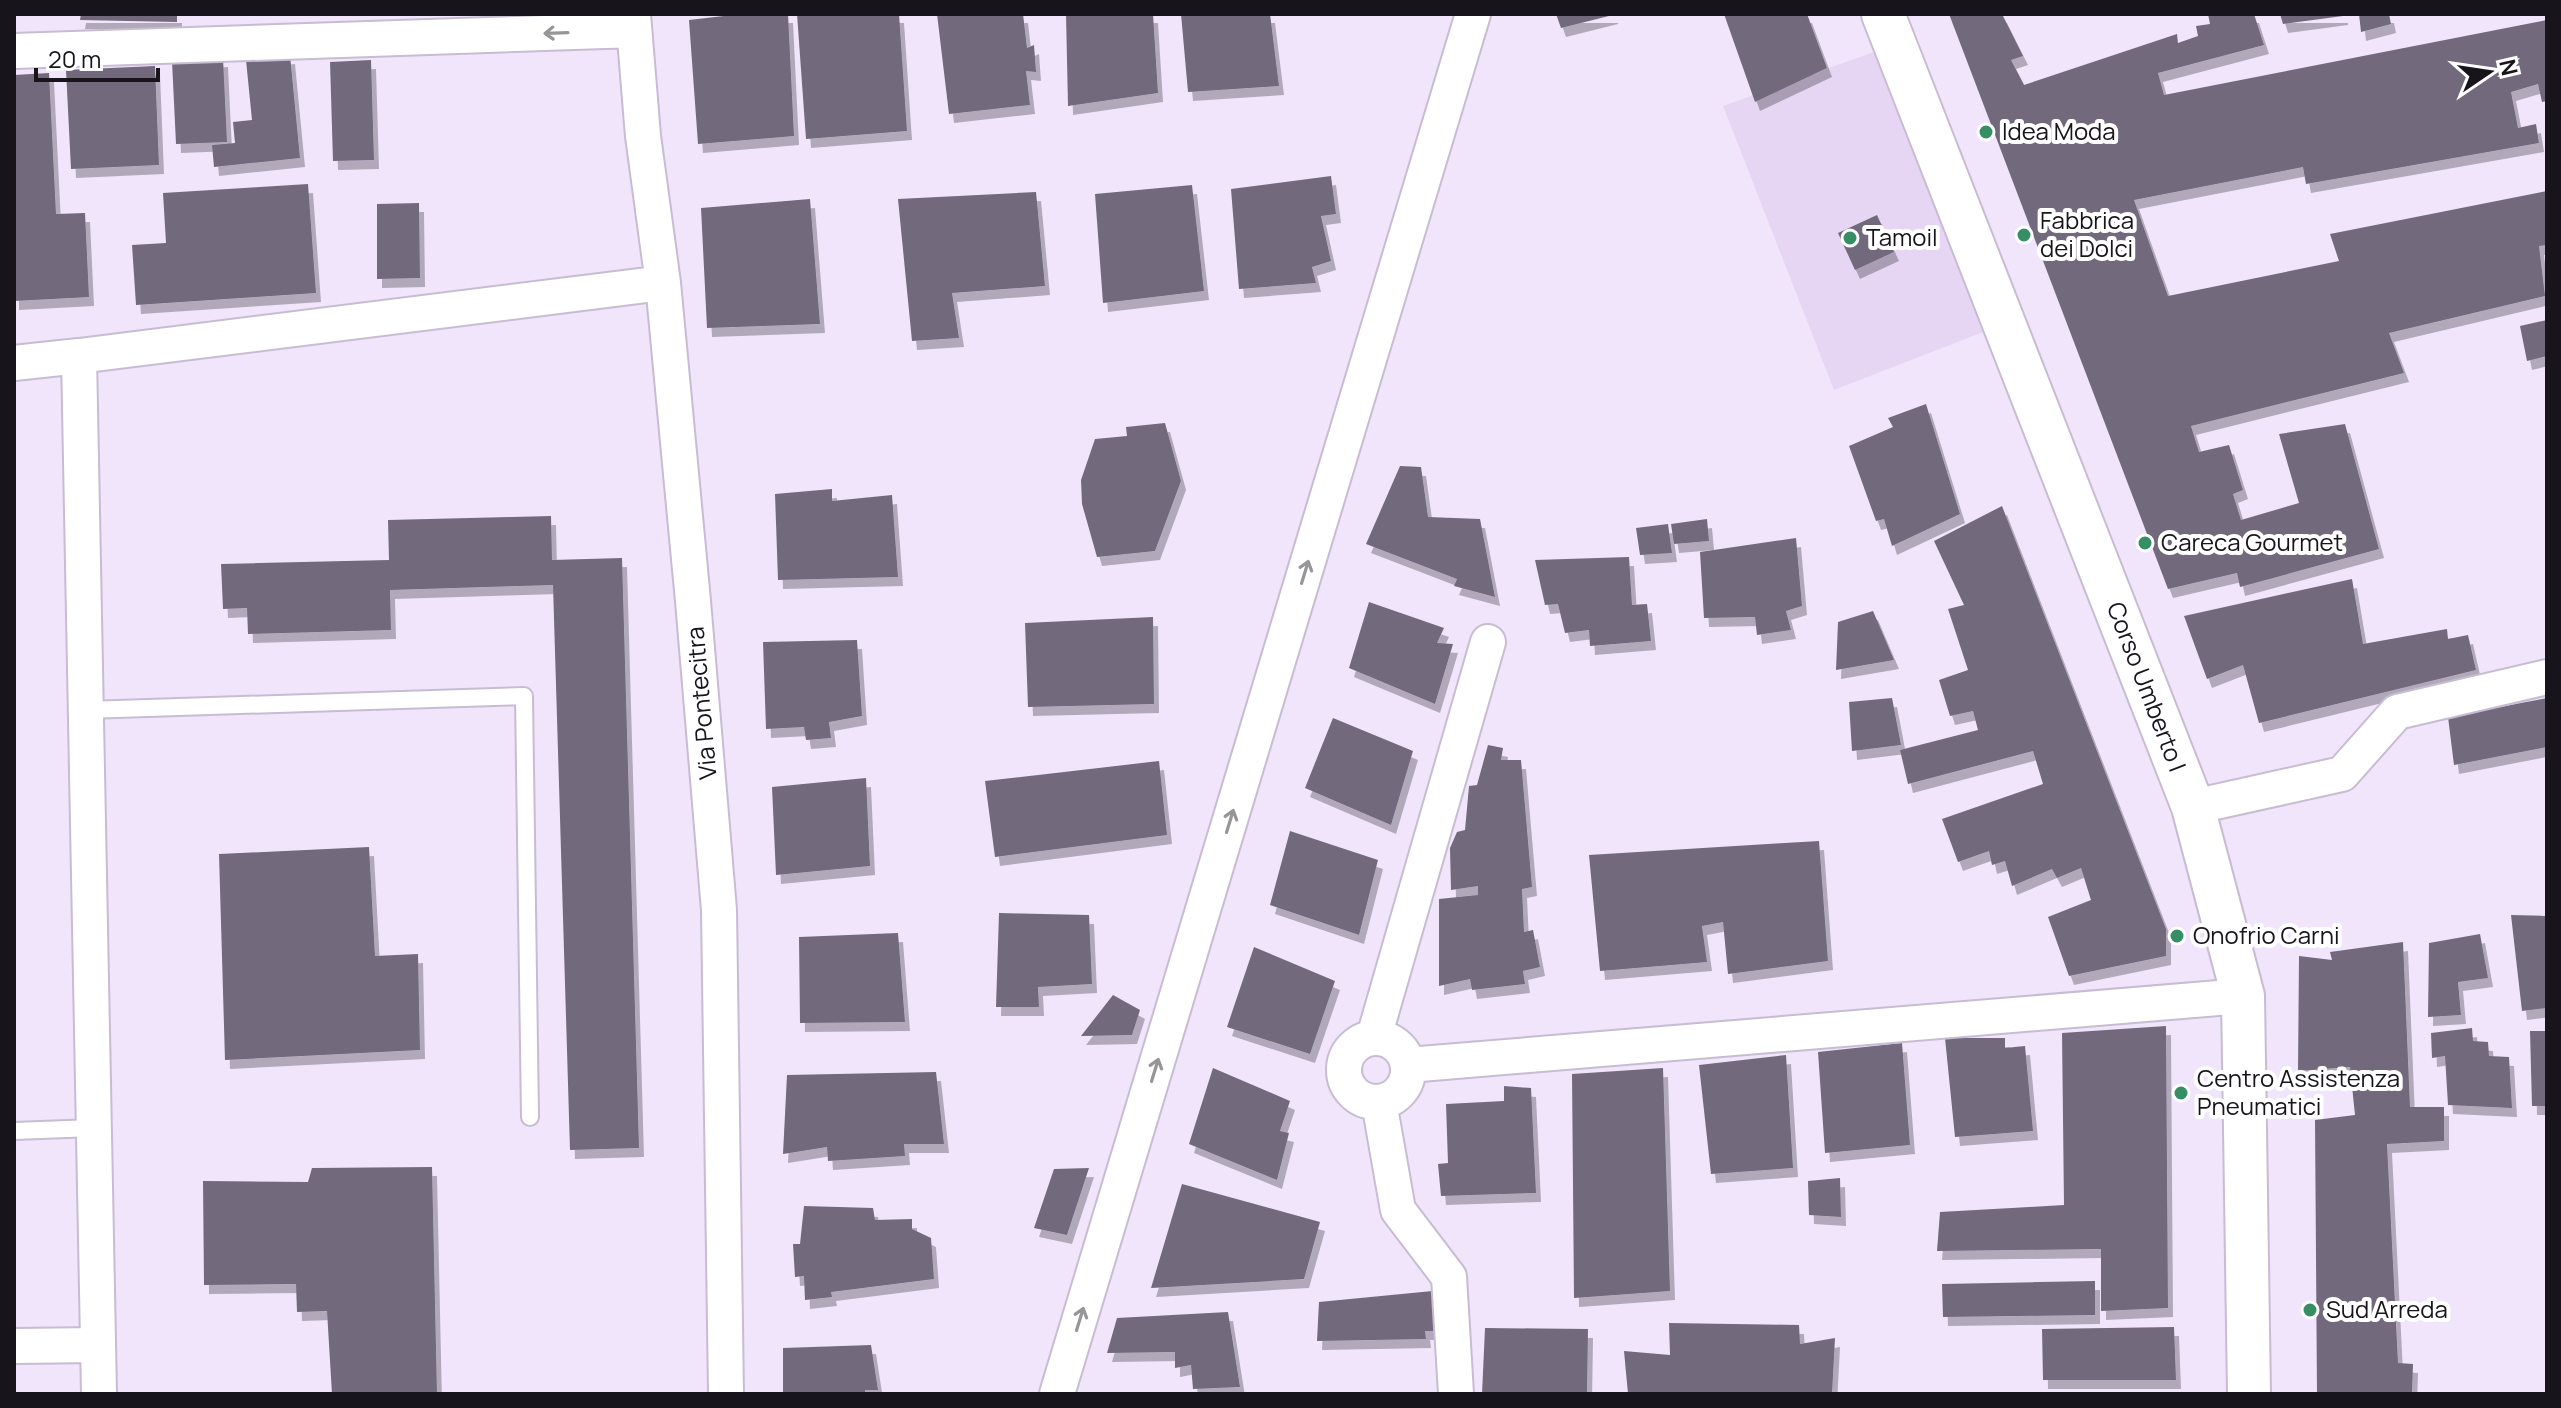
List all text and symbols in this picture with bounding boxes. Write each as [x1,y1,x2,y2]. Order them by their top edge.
one-way arrow [543,25,570,40]
scale bar [36,32,158,82]
north arrow [2449,32,2529,112]
text: 20 m [48,42,101,75]
text: N [2492,56,2525,79]
place label: Idea Moda [2002,114,2116,147]
marker: Idea Moda [1977,123,1995,141]
place label: Fabbrica dei Dolci [2040,203,2134,264]
place label: Tamoil [1866,220,1938,253]
marker: Fabbrica dei Dolci [2015,226,2033,244]
marker: Tamoil [1841,229,1859,247]
place label: Careca Gourmet [2161,525,2343,558]
marker: Careca Gourmet [2136,534,2154,552]
one-way arrow [1298,560,1313,586]
street label: Corso Umberto I [2100,597,2195,776]
street label: Via Pontecitra [677,625,724,781]
one-way arrow [1223,809,1238,835]
place label: Onofrio Carni [2193,918,2340,951]
marker: Onofrio Carni [2168,927,2186,945]
one-way arrow [1148,1058,1163,1084]
place label: Centro Assistenza Pneumatici [2197,1061,2400,1122]
marker: Centro Assistenza Pneumatici [2172,1084,2190,1102]
place label: Sud Arreda [2326,1292,2448,1325]
marker: Sud Arreda [2301,1301,2319,1319]
one-way arrow [1073,1307,1088,1333]

